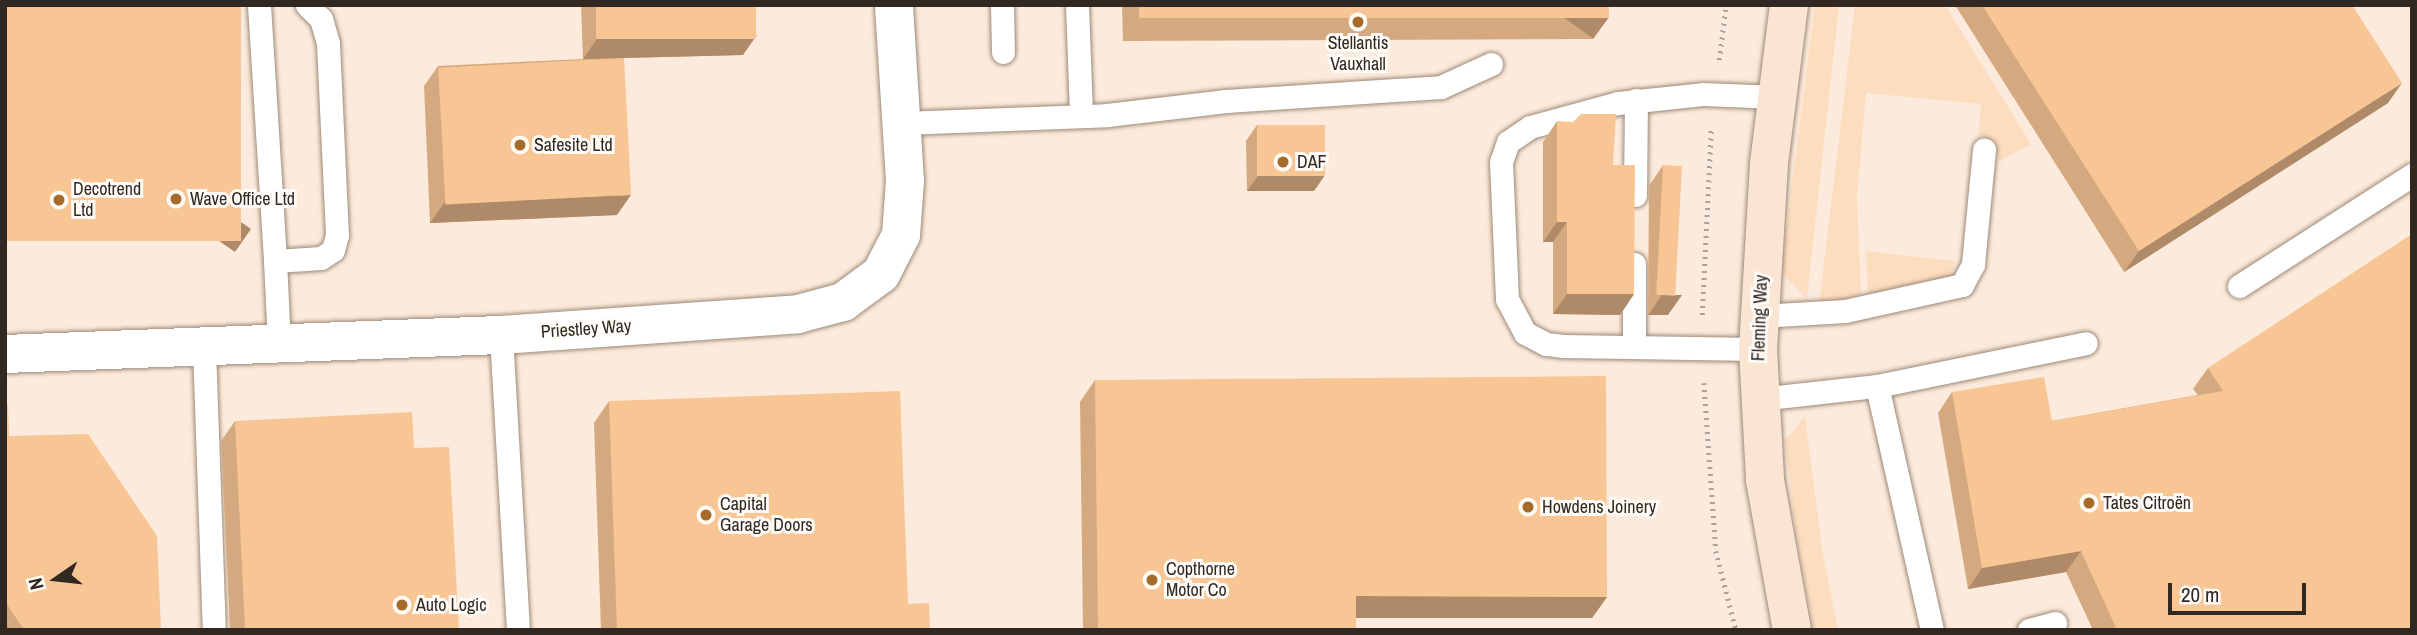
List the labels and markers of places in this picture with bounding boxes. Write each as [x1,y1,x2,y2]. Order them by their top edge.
marker: Stellantis Vauxhall [1350,14,1366,30]
place label: Stellantis Vauxhall [1328,33,1388,76]
place label: Safesite Ltd [534,134,613,156]
marker: Safesite Ltd [512,137,528,153]
place label: DAF [1297,151,1327,173]
marker: DAF [1275,154,1291,170]
place label: Decotrend Ltd [73,179,141,222]
place label: Wave Office Ltd [190,188,295,210]
marker: Wave Office Ltd [168,191,184,207]
marker: Decotrend Ltd [51,192,67,208]
place label: Tates Citroën [2103,492,2191,514]
place label: Capital Garage Doors [720,494,813,536]
marker: Tates Citroën [2081,495,2097,511]
place label: Howdens Joinery [1542,496,1656,518]
marker: Howdens Joinery [1520,499,1536,515]
marker: Capital Garage Doors [698,507,714,523]
place label: Copthorne Motor Co [1166,559,1235,602]
marker: Copthorne Motor Co [1144,572,1160,588]
place label: Auto Logic [416,594,487,616]
marker: Auto Logic [394,597,410,613]

